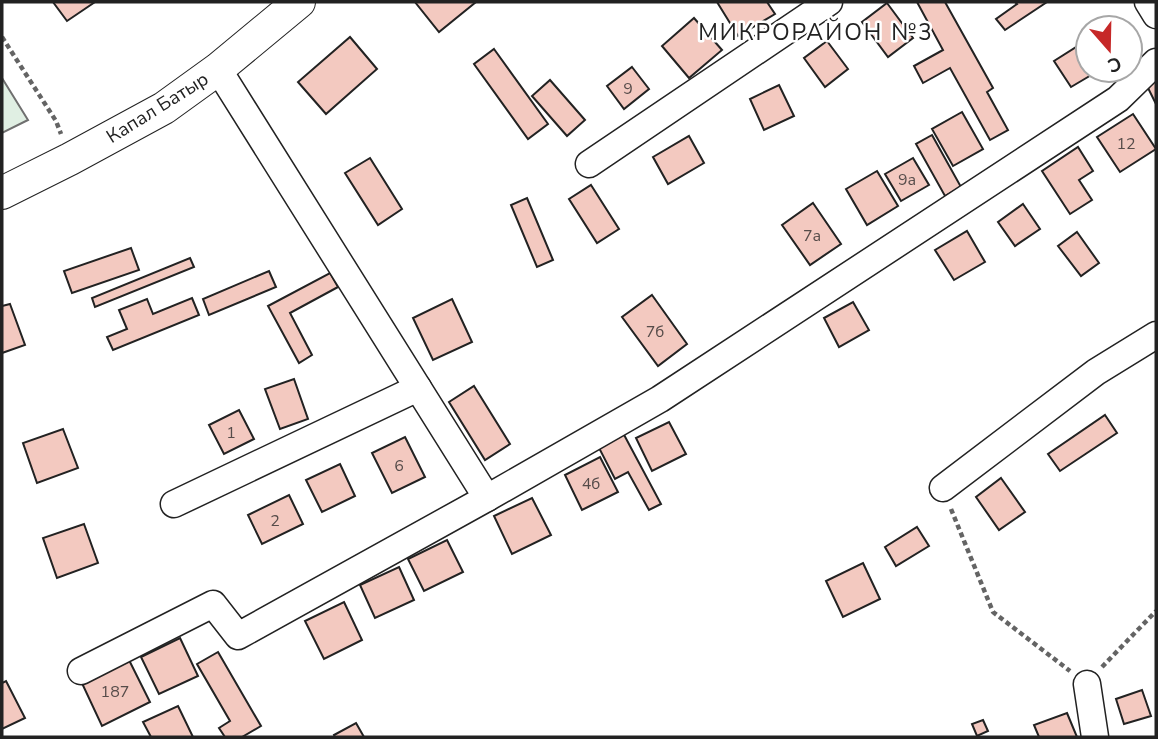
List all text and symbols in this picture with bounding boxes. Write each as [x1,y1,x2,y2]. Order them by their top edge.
north arrow [1074,14,1144,84]
district label: МИКРОРАЙОН №3 [698,17,934,48]
text: С [1104,50,1125,78]
street label: Капал Батыр [101,66,214,150]
house number: 9 [623,78,633,100]
house number: 12 [1116,133,1136,155]
house number: 9а [898,169,916,191]
house number: 7а [803,225,821,247]
house number: 7б [646,321,664,343]
house number: 1 [226,422,236,444]
house number: 6 [394,455,404,477]
house number: 4б [582,473,600,495]
house number: 2 [270,510,280,532]
house number: 187 [101,681,129,703]

